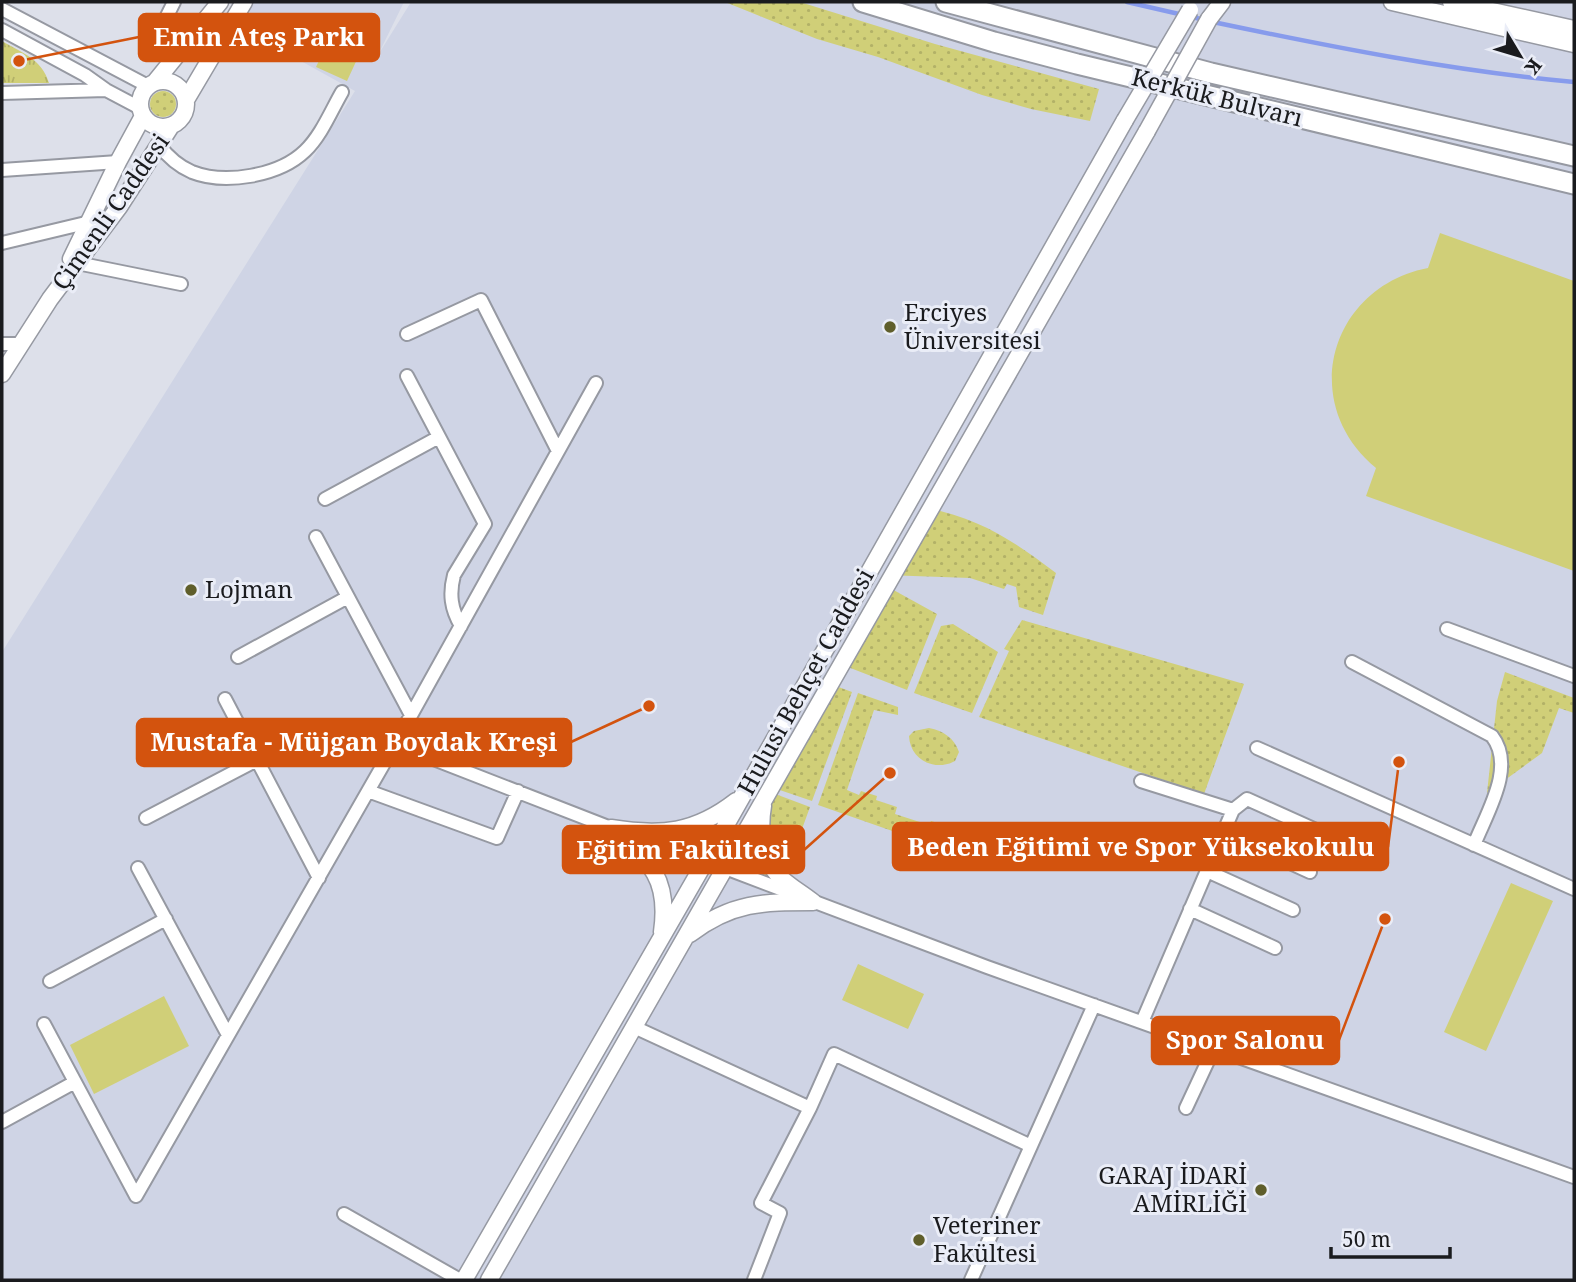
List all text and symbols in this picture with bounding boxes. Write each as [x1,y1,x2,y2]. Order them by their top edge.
callout: Emin Ateş Parkı [139,14,379,61]
text: Emin Ateş Parkı [153,18,365,54]
north arrow [1485,21,1555,91]
text: K [1519,53,1548,80]
street label: Kerkük Bulvarı [1129,59,1306,134]
street label: Çimenli Caddesi [44,126,176,296]
place label: Erciyes Üniversitesi [904,295,1041,356]
marker: Erciyes Üniversitesi [882,319,898,335]
street label: Hulusi Behçet Caddesi [729,562,881,800]
place label: Lojman [205,572,293,605]
marker: Lojman [183,582,199,598]
callout: Mustafa - Müjgan Boydak Kreşi [137,719,571,766]
text: Mustafa - Müjgan Boydak Kreşi [151,723,557,759]
callout: Beden Eğitimi ve Spor Yüksekokulu [893,823,1388,870]
callout: Eğitim Fakültesi [563,826,804,873]
text: Beden Eğitimi ve Spor Yüksekokulu [907,828,1375,864]
text: Eğitim Fakültesi [576,831,790,867]
callout: Spor Salonu [1152,1017,1339,1064]
text: Spor Salonu [1166,1021,1324,1057]
place label: GARAJ İDARİ AMİRLİĞİ [1098,1158,1247,1219]
marker: GARAJ İDARİ AMİRLİĞİ [1253,1182,1269,1198]
place label: Veteriner Fakültesi [933,1208,1041,1269]
scale bar [1331,1216,1450,1260]
text: 50 m [1342,1225,1391,1253]
marker: Veteriner Fakültesi [911,1232,927,1248]

